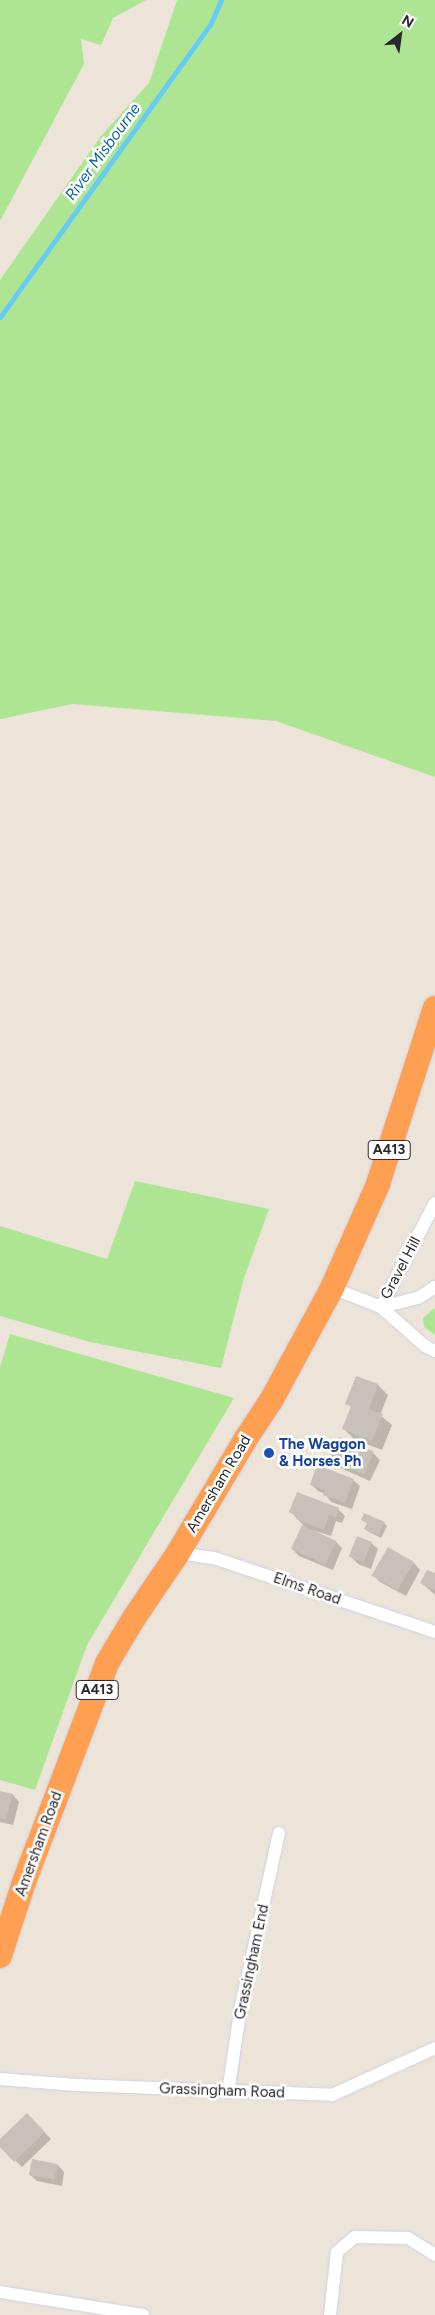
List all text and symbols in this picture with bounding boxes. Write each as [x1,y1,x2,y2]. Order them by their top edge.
north arrow [375,10,425,60]
text: N [399,12,417,32]
water label: River Misbourne [61,100,145,204]
road number: A413 [366,1138,412,1162]
street label: Gravel Hill [377,1234,425,1302]
street label: Amersham Road [183,1432,255,1536]
place label: The Waggon & Horses Ph [279,1435,366,1470]
marker: The Waggon & Horses Ph [263,1447,275,1459]
street label: Elms Road [271,1569,343,1609]
road number: A413 [74,1678,120,1702]
street label: Amersham Road [12,1789,66,1899]
street label: Grassingham End [231,1903,273,2021]
street label: Grassingham Road [159,2080,285,2102]

